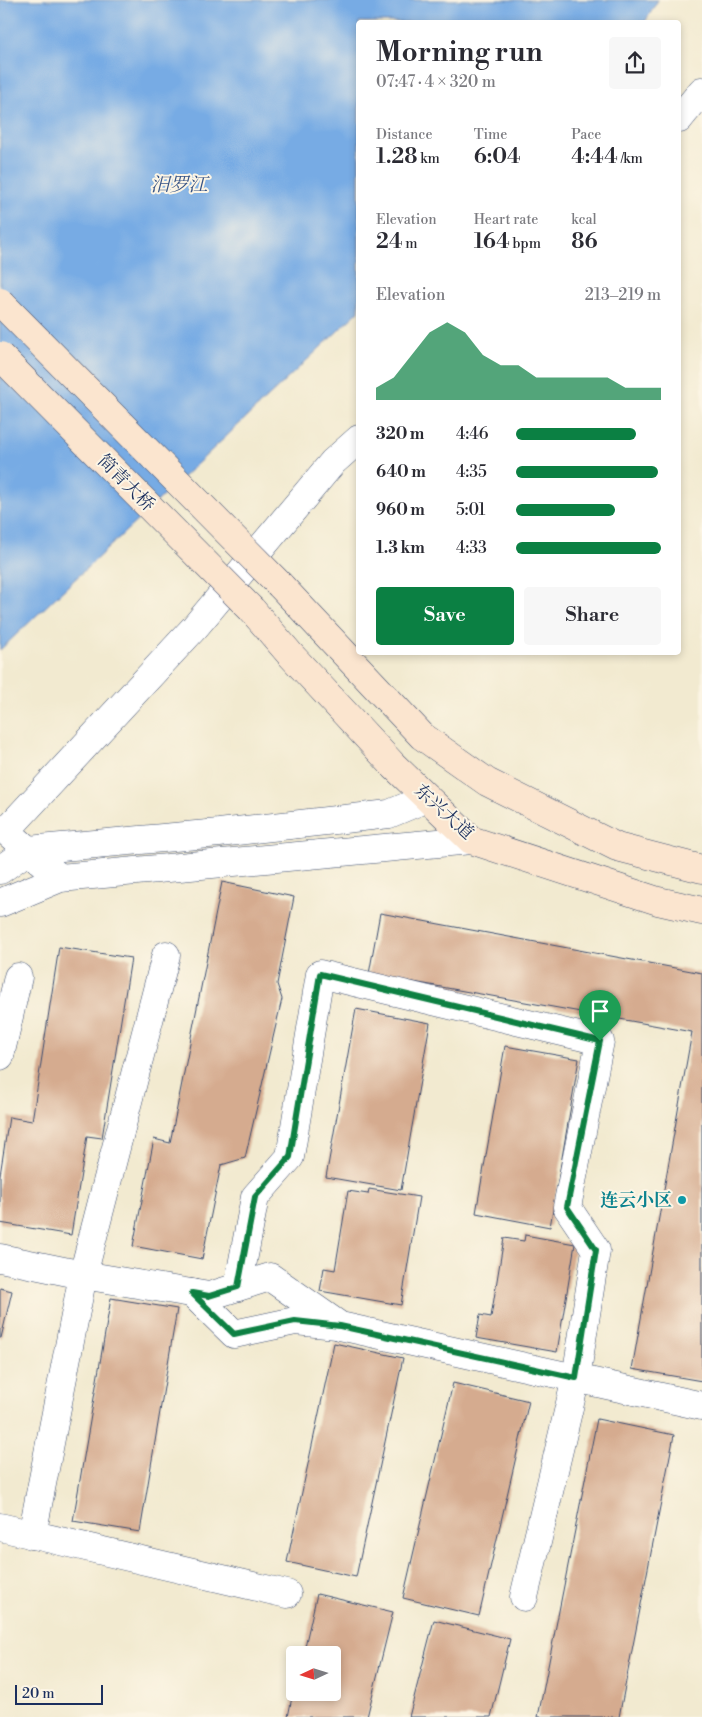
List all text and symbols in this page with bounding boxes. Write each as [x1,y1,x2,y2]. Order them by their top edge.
text: Morning run [376,35,543,70]
button: share [609,37,661,89]
text: 07:47 · 4 × 320 m [376,72,496,92]
text: Distance [376,126,433,144]
text: Time [474,126,507,144]
text: Pace [571,126,601,144]
text: 1.28 [376,144,417,170]
text: 6:04 [474,144,521,170]
text: 4:44 [571,144,618,170]
text: km [417,150,440,168]
text: /km [618,150,643,168]
water label: 汨罗江 [150,173,210,197]
text: Elevation [376,211,437,229]
text: Heart rate [474,211,538,229]
text: kcal [571,211,597,229]
text: 24 [376,229,402,255]
text: 164 [474,229,510,255]
text: 86 [571,229,598,255]
text: m [402,235,418,253]
text: bpm [510,235,541,253]
text: Elevation [376,285,445,305]
text: 213–219 m [585,285,661,305]
text: 320 m [376,424,424,444]
text: 4:46 [456,424,488,444]
street label: 简青大桥 [92,449,160,517]
text: 640 m [376,462,426,482]
text: 4:35 [456,462,487,482]
text: 960 m [376,500,425,520]
text: 5:01 [456,500,485,520]
text: 1.3 km [376,538,425,558]
text: 4:33 [456,538,487,558]
button: Save [376,587,514,645]
button: Share [524,587,661,645]
street label: 东兴大道 [410,779,478,845]
pin [579,990,621,1041]
icon: arrive [586,997,614,1025]
place label: 连云小区 [600,1189,672,1212]
marker: 连云小区 [676,1194,688,1206]
north arrow [286,1646,341,1701]
map controls [286,1646,341,1701]
scale bar [15,1682,102,1705]
text: 20 m [22,1685,54,1703]

